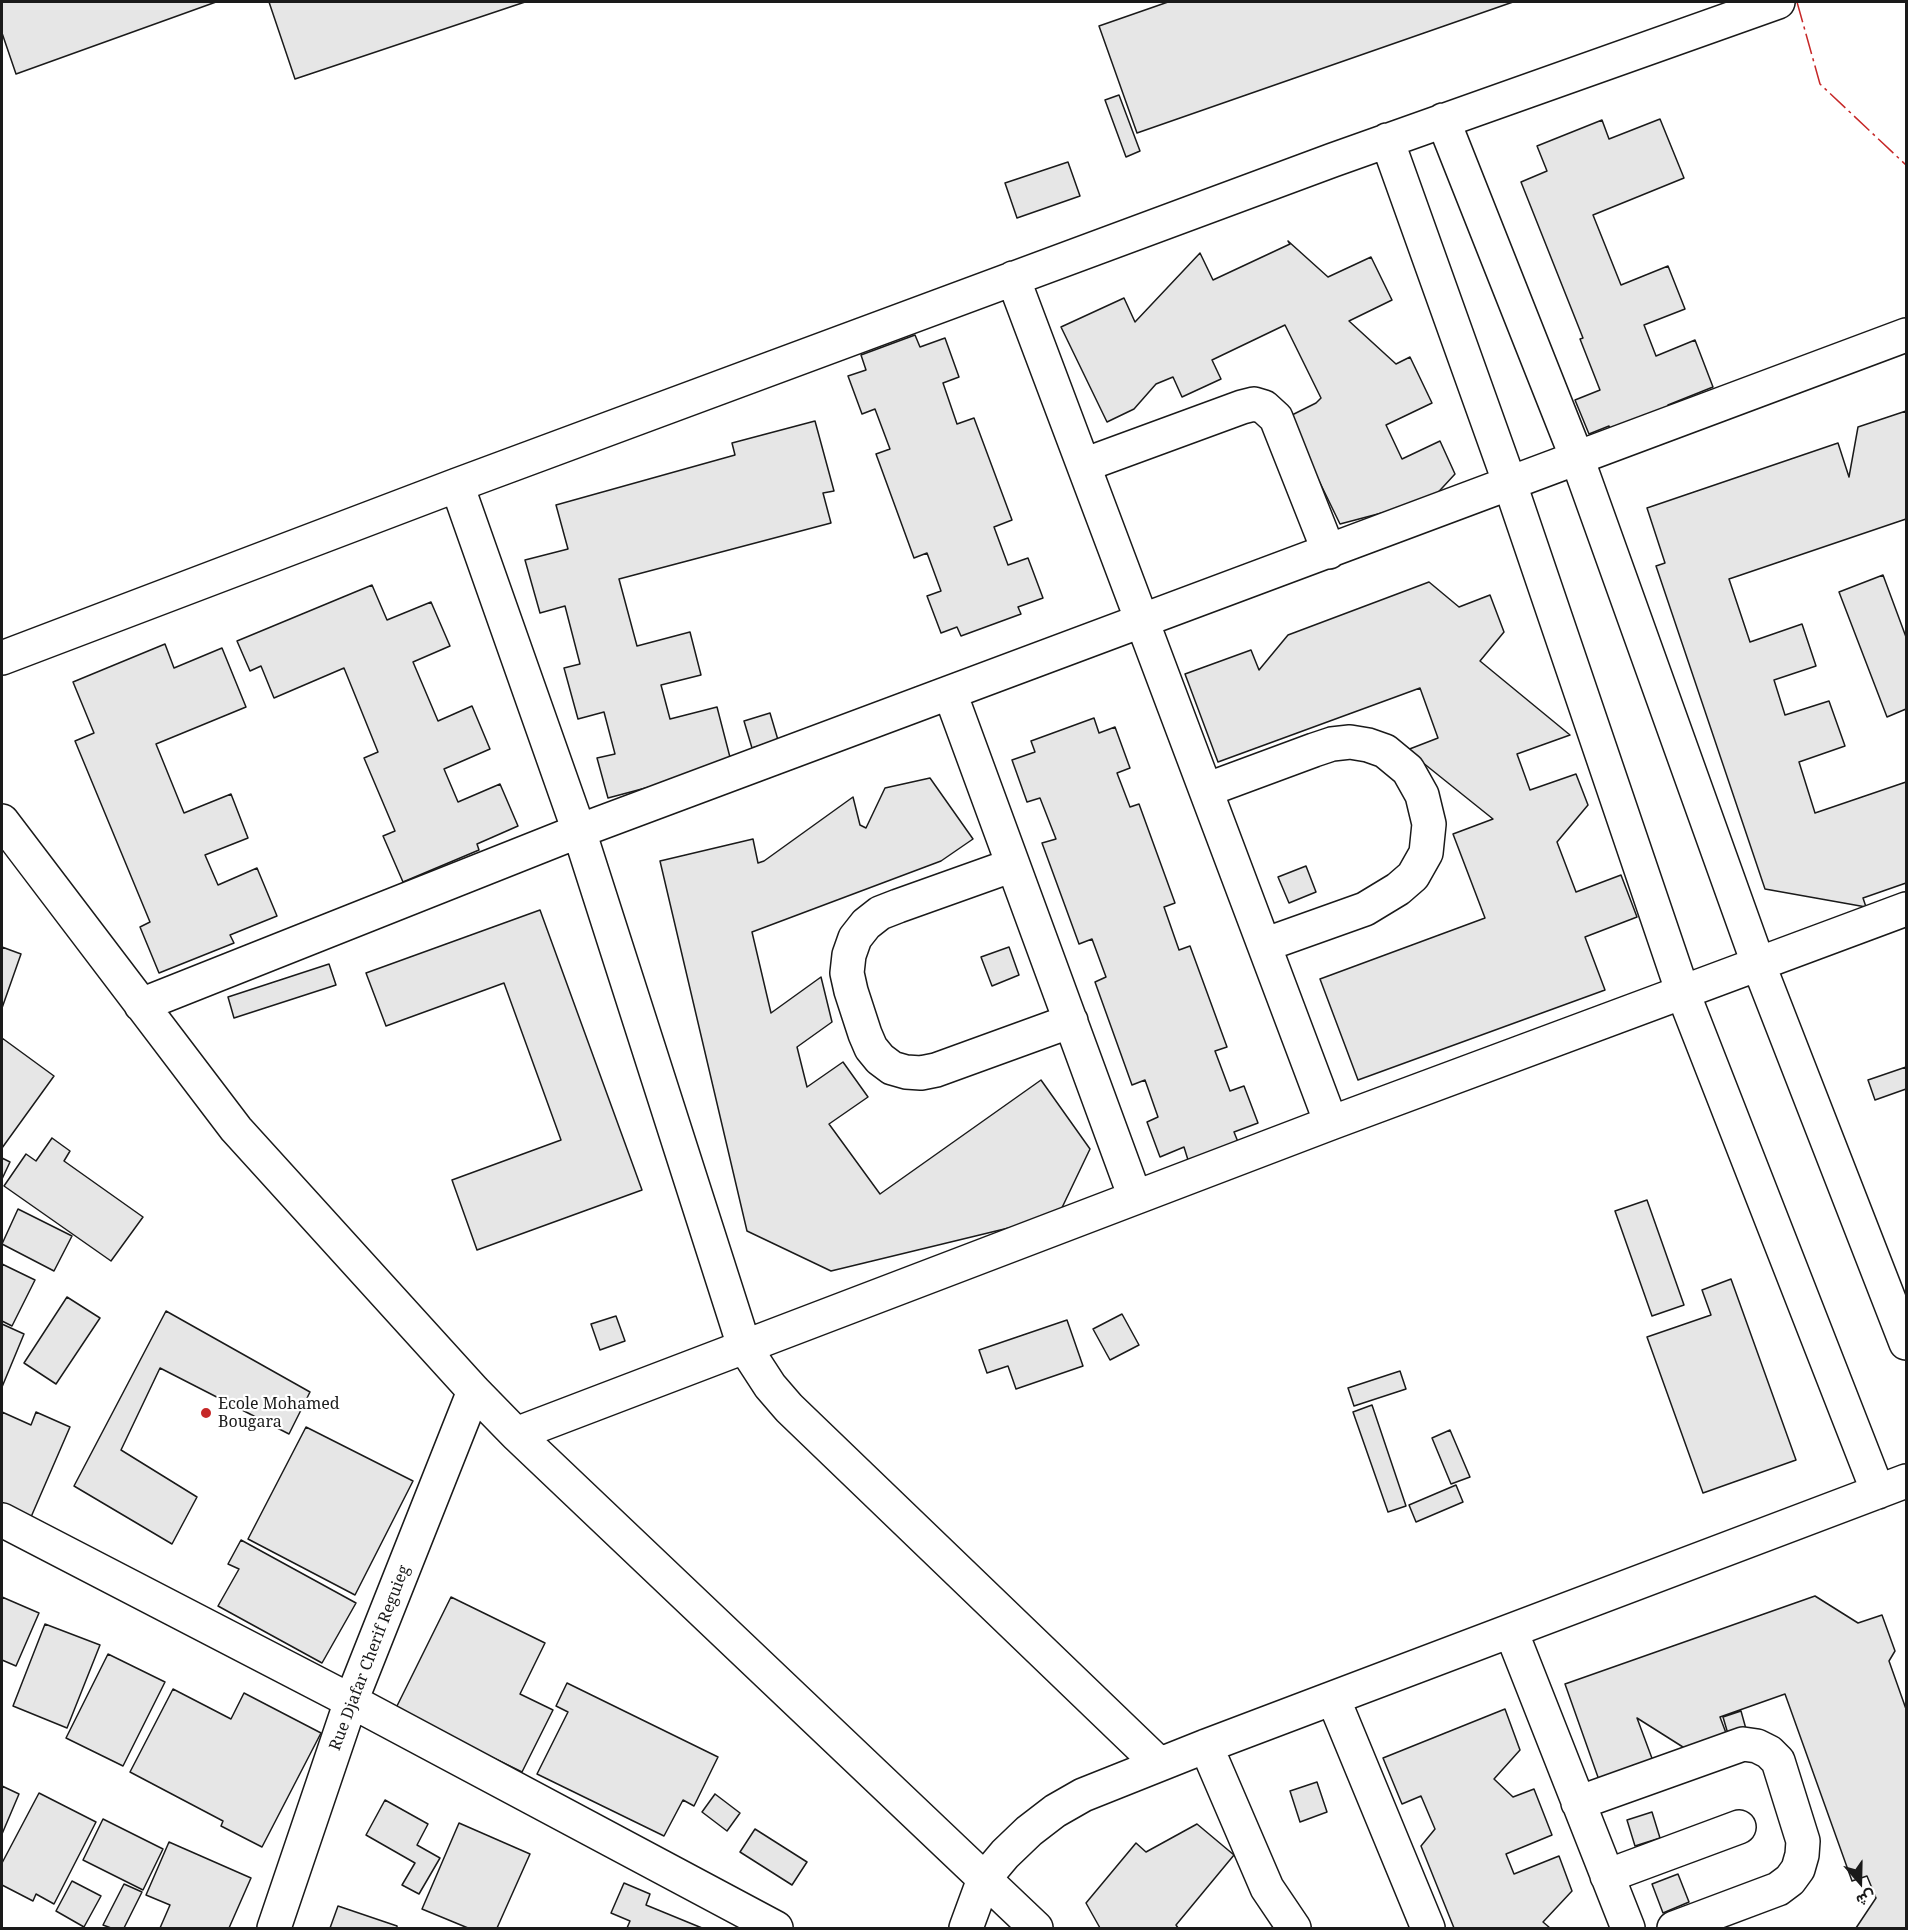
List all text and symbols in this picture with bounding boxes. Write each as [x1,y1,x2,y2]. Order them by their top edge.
place label: Ecole Mohamed Bougara [218,1394,340,1432]
marker: Ecole Mohamed Bougara [199,1406,213,1420]
street label: Rue Djafar Cherif Reguieg [326,1563,414,1753]
north arrow [1830,1852,1890,1912]
text: ش [1853,1885,1879,1913]

